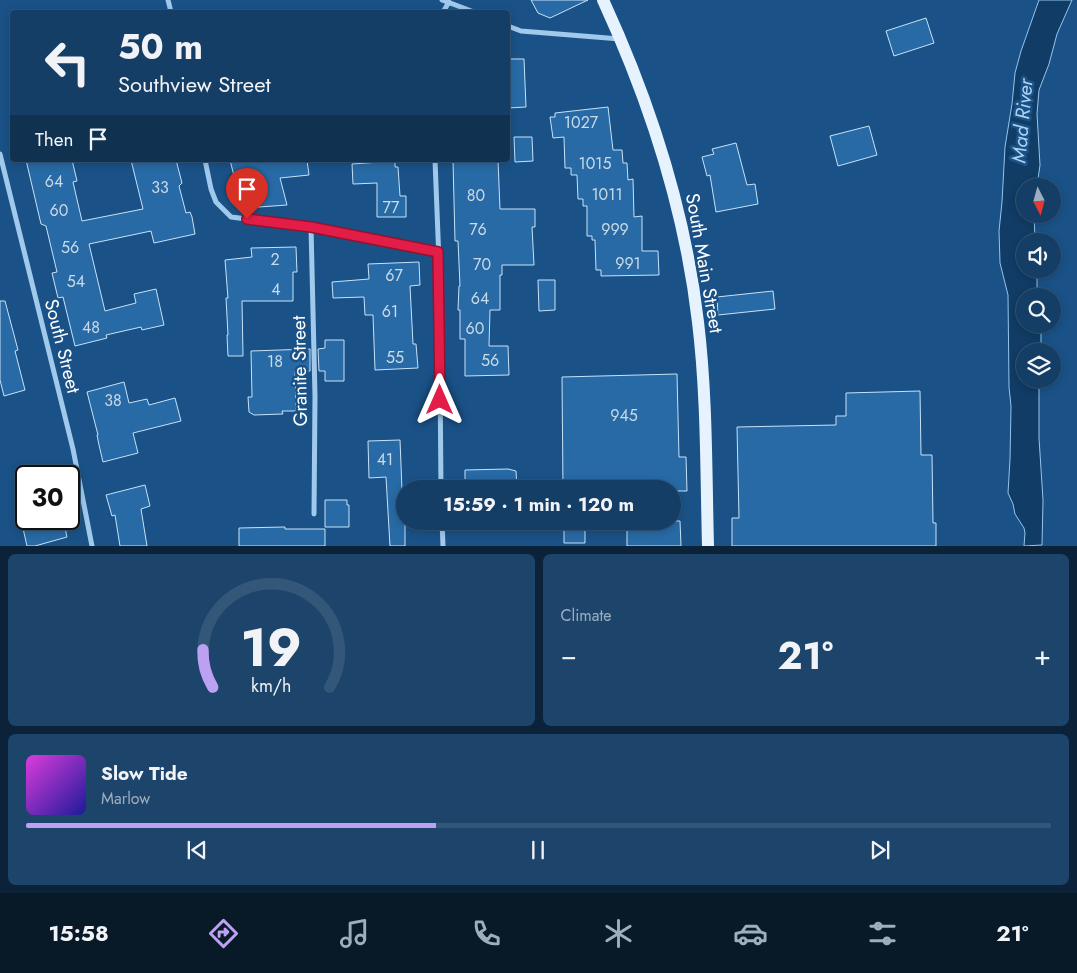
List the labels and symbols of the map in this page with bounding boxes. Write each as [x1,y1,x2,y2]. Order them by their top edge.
water label: Mad River [1004,76,1041,164]
house number: 1027 [564,111,599,134]
house number: 1015 [578,152,612,175]
pin [226,168,268,219]
house number: 64 [45,170,63,193]
house number: 33 [151,176,169,199]
north arrow [1016,178,1061,222]
house number: 1011 [591,183,623,206]
house number: 80 [467,184,485,207]
street label: South Main Street [679,191,730,336]
house number: 77 [383,196,400,219]
house number: 60 [50,199,68,222]
house number: 76 [469,218,487,241]
house number: 999 [601,218,629,241]
house number: 56 [61,236,79,259]
house number: 2 [270,248,280,271]
house number: 991 [615,252,641,275]
house number: 70 [473,253,491,276]
house number: 67 [385,264,403,287]
house number: 54 [67,270,85,293]
house number: 4 [271,278,281,301]
house number: 64 [471,287,489,310]
street label: South Street [38,296,87,397]
house number: 61 [382,300,398,323]
street label: Granite Street [285,315,314,427]
house number: 48 [82,316,100,339]
house number: 60 [466,317,484,340]
house number: 55 [386,346,404,369]
house number: 56 [481,349,499,372]
house number: 18 [267,350,283,373]
position arrow [413,373,465,425]
house number: 38 [104,389,122,412]
house number: 945 [610,404,638,427]
house number: 41 [377,448,393,471]
speed limit sign: 30 [15,465,80,530]

